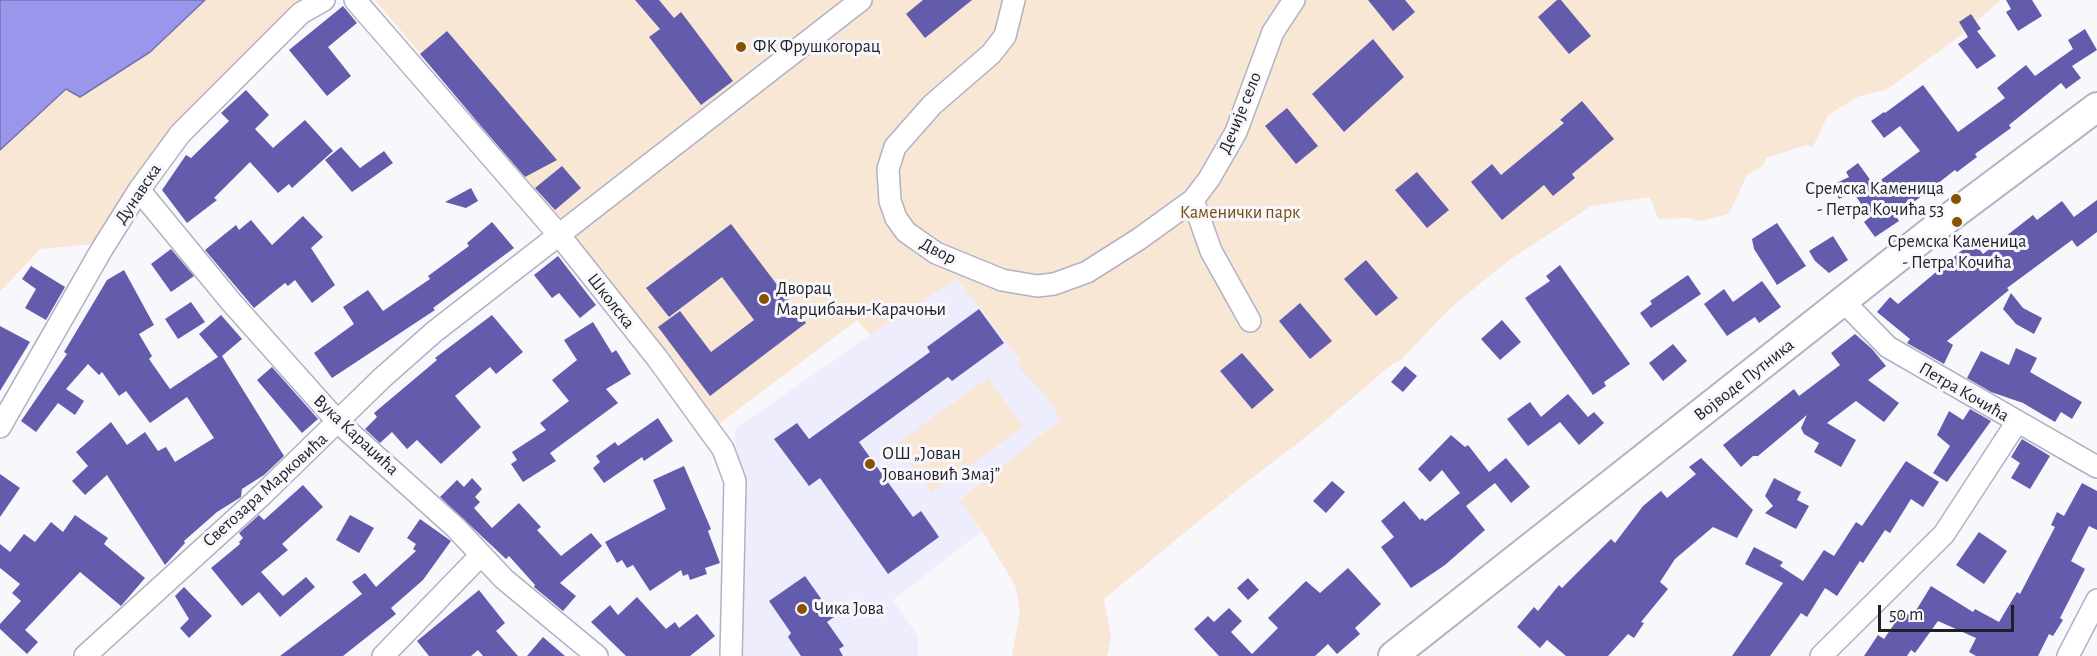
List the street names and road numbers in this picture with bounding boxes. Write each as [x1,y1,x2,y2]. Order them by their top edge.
street label: Дечије село [1214,69,1266,157]
street label: Дунавска [110,160,166,228]
street label: Двор [916,233,960,269]
street label: Школска [583,269,639,333]
street label: Војводе Путника [1690,334,1798,426]
street label: Петра Кочића [1915,357,2013,427]
street label: Вука Караџића [309,390,403,480]
street label: Светозара Марковића [198,428,332,552]

